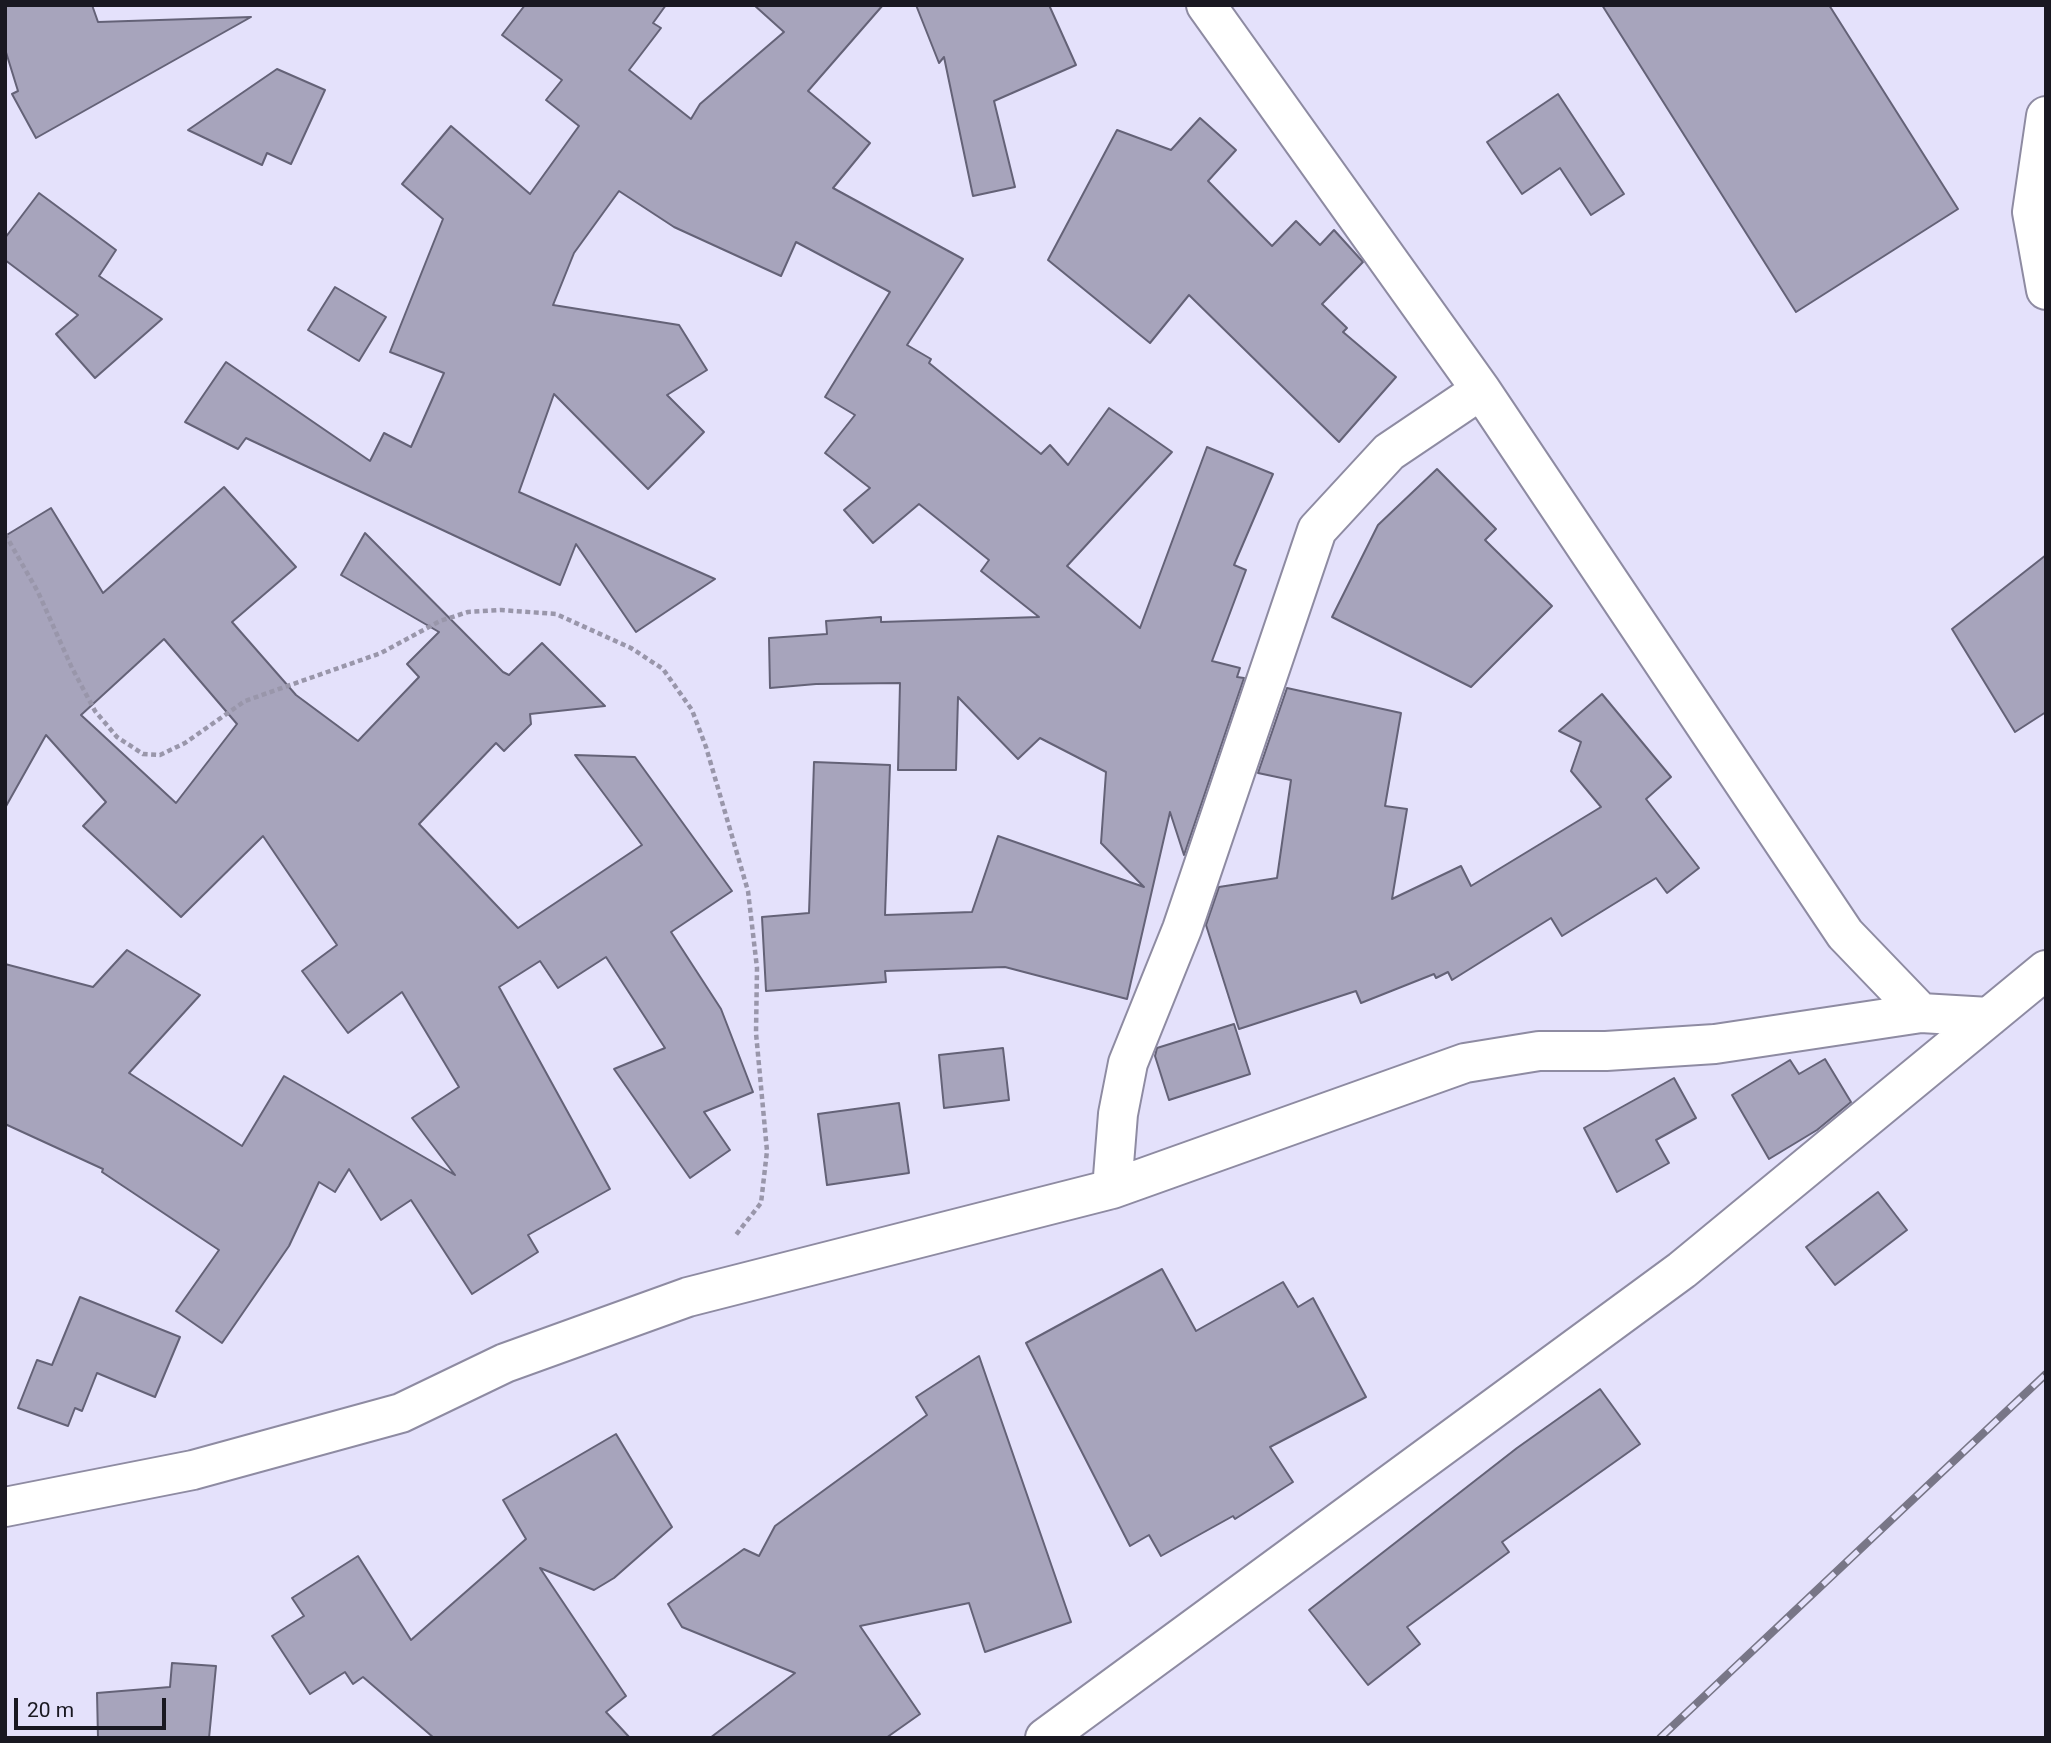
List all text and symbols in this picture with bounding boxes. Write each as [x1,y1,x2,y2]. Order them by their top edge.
scale bar [18,1684,170,1728]
text: 20 m [27,1698,74,1722]

